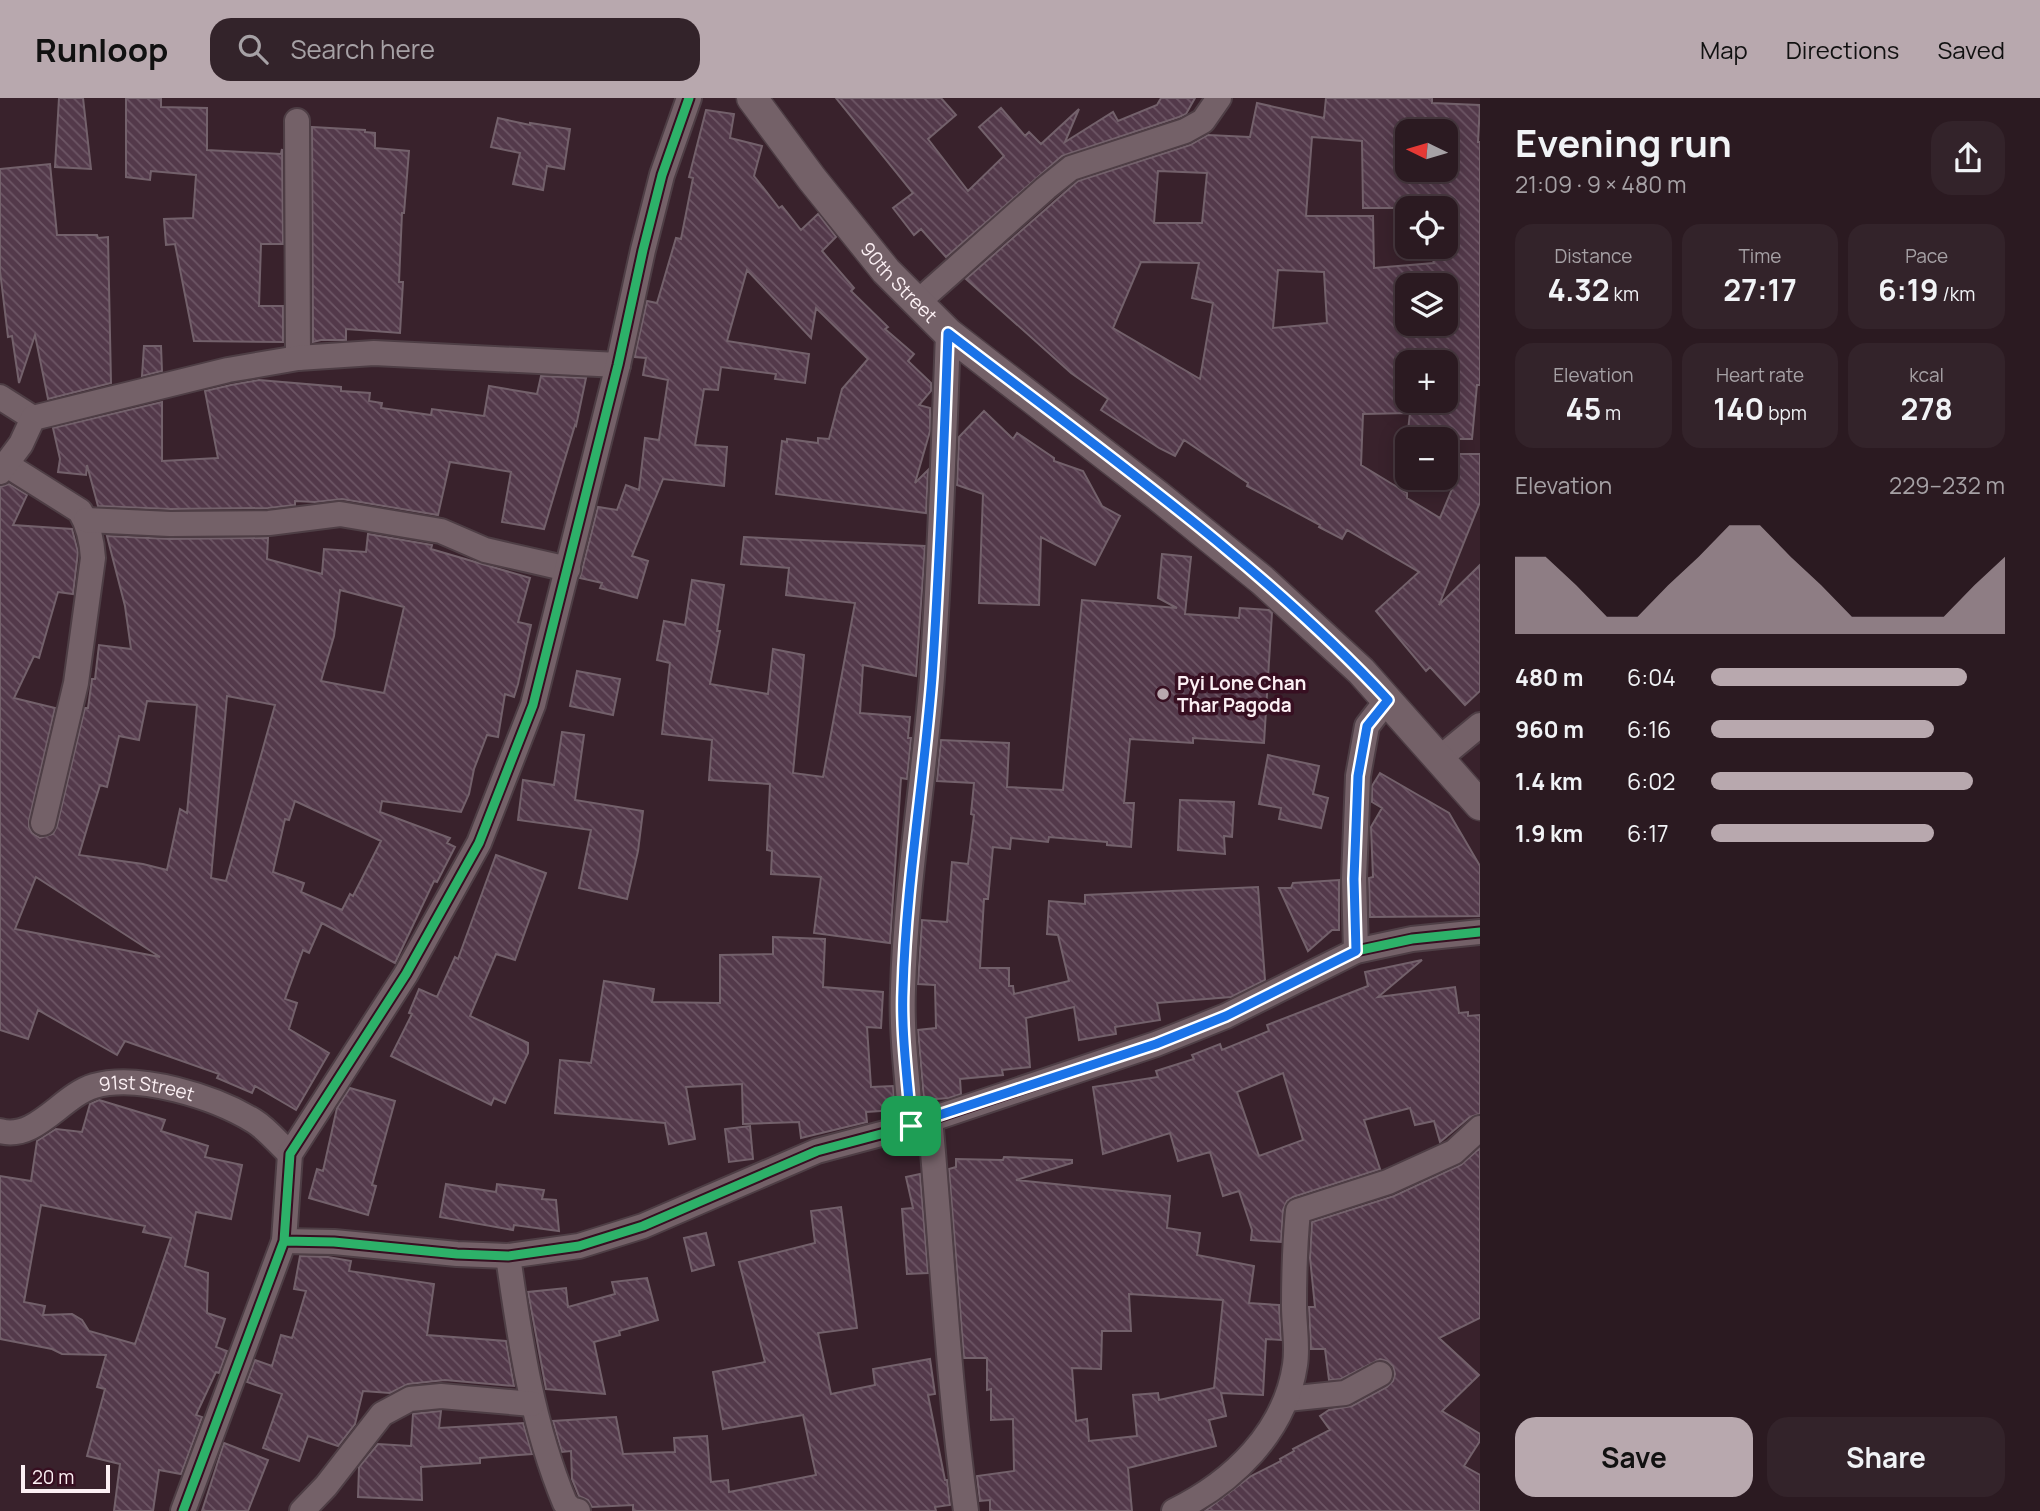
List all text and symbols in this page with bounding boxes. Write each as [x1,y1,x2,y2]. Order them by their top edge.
search box [210,18,700,81]
text: Runloop [35,27,168,72]
icon: search [234,30,272,68]
text: Search here [290,31,435,67]
text: Map [1700,33,1748,66]
text: Directions [1786,33,1899,66]
text: Saved [1937,33,2005,66]
text: Evening run [1515,116,1732,168]
north arrow [1395,119,1458,182]
map controls [1395,119,1458,490]
button: share [1931,121,2005,195]
text: 21:09 · 9 × 480 m [1515,168,1686,200]
button: locate [1395,196,1458,259]
street label: 90th Street [855,236,943,328]
text: Distance [1554,243,1632,269]
text: Time [1739,243,1781,269]
text: Pace [1905,243,1948,269]
text: 4.32 [1548,269,1610,310]
text: 27:17 [1723,269,1797,310]
text: 6:19 [1878,269,1939,310]
button: layers [1395,273,1458,336]
text: km [1610,281,1639,307]
text: /km [1939,281,1975,307]
button: + [1395,350,1458,413]
text: Elevation [1553,362,1633,388]
text: Heart rate [1716,362,1804,388]
text: kcal [1909,362,1944,388]
text: 45 [1565,388,1601,429]
text: 140 [1713,388,1764,429]
text: 278 [1901,388,1953,429]
text: m [1601,400,1621,426]
text: bpm [1764,400,1807,426]
button: − [1395,427,1458,490]
text: Elevation [1515,469,1612,501]
text: 229–232 m [1889,469,2005,501]
text: 480 m [1515,661,1584,693]
text: 6:04 [1627,661,1676,693]
place label: Pyi Lone Chan Thar Pagoda [1177,670,1306,718]
marker: Pyi Lone Chan Thar Pagoda [1155,686,1171,702]
text: 960 m [1515,713,1584,745]
text: 6:16 [1627,713,1671,745]
text: 1.4 km [1515,765,1583,797]
text: 6:02 [1627,765,1675,797]
text: 1.9 km [1515,817,1583,849]
text: 6:17 [1627,817,1669,849]
street label: 91st Street [97,1069,198,1107]
pin [881,1096,941,1156]
icon: arrive [892,1107,930,1145]
button: Save [1515,1417,1753,1497]
button: Share [1767,1417,2005,1497]
scale bar [21,1462,110,1494]
text: 20 m [32,1464,74,1490]

